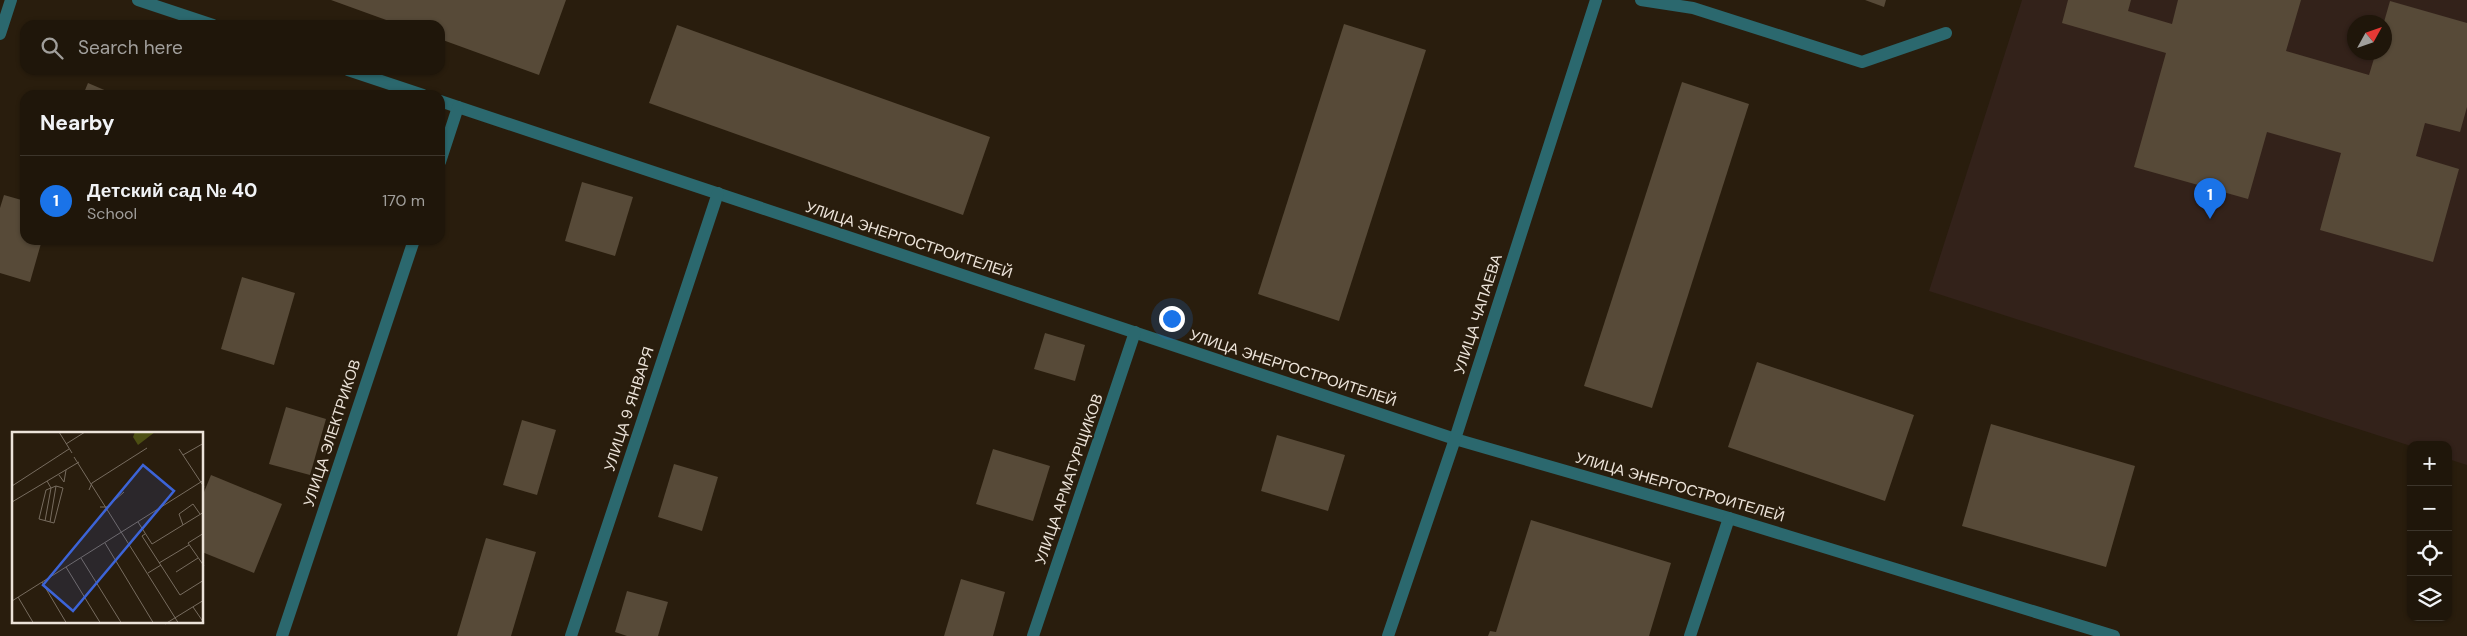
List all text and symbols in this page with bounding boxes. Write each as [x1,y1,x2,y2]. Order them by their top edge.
north arrow [2347,15,2392,60]
search box [20,20,445,75]
icon: search [38,34,66,62]
text: Search here [78,35,183,60]
text: Nearby [40,109,114,137]
text: Детский сад № 40 [87,178,257,203]
pin: 1 [2194,178,2226,219]
text: 1 [53,190,59,211]
text: 170 m [382,190,425,211]
street label: УЛИЦА ЭНЕРГОСТРОИТЕЛЕЙ [803,197,1015,283]
text: School [87,203,137,224]
street label: УЛИЦА ЧАПАЕВА [1449,252,1507,376]
your location [1159,306,1185,332]
street label: УЛИЦА ЭНЕРГОСТРОИТЕЛЕЙ [1187,325,1399,411]
street label: УЛИЦА 9 ЯНВАРЯ [599,344,659,474]
street label: УЛИЦА ЭЛЕКТРИКОВ [299,357,365,509]
street label: УЛИЦА АРМАТУРЩИКОВ [1030,391,1108,567]
inset map [12,432,204,624]
map controls [2407,441,2452,621]
button: + [2407,441,2452,486]
street label: УЛИЦА ЭНЕРГОСТРОИТЕЛЕЙ [1573,448,1787,526]
button: − [2407,486,2452,531]
button: locate [2407,531,2452,576]
button: layers [2407,576,2452,621]

